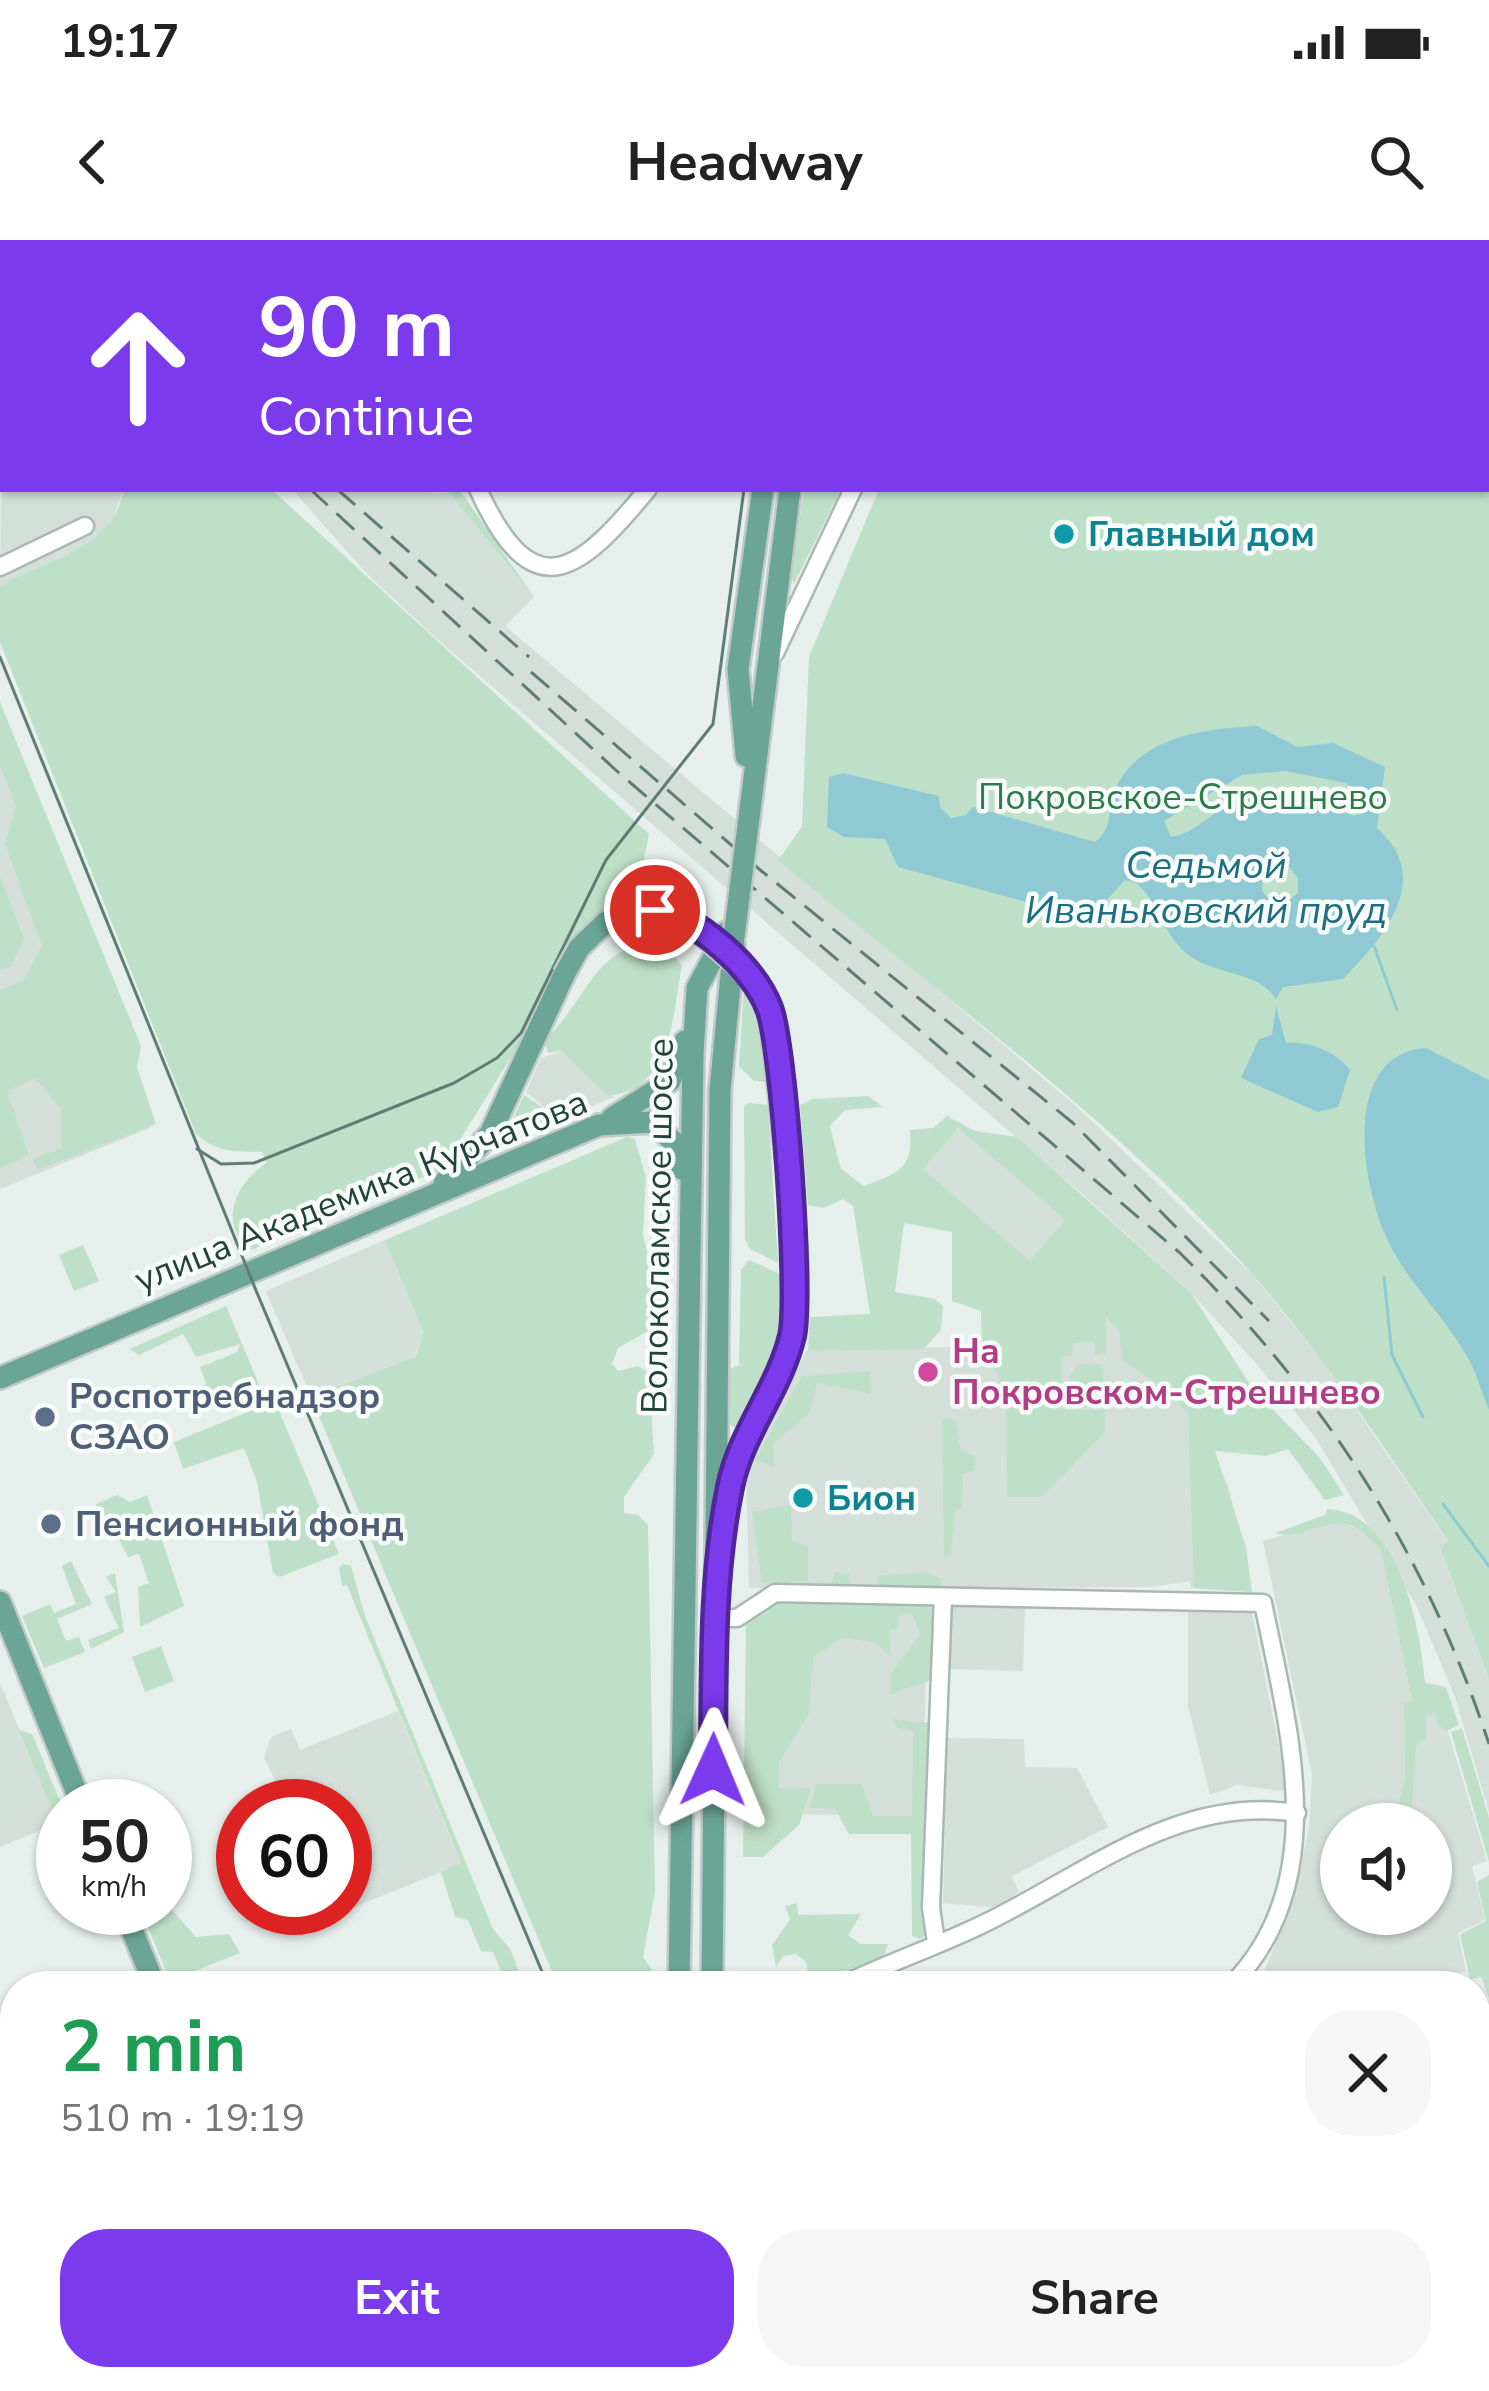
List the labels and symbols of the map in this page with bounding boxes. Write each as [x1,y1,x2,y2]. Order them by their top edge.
place label: Главный дом [1088,510,1315,559]
marker: Главный дом [1051,521,1077,547]
park label: Покровское-Стрешнево [978,773,1388,822]
water label: Седьмой Иваньковский пруд [1025,839,1387,937]
pin [604,859,706,961]
street label: Волоколамское шоссе [630,1038,686,1414]
street label: улица Академика Курчатова [127,1078,595,1304]
place label: На Покровском-Стрешнево [952,1327,1381,1417]
marker: На Покровском-Стрешнево [915,1359,941,1385]
place label: Роспотребнадзор СЗАО [69,1372,380,1462]
marker: Роспотребнадзор СЗАО [32,1404,58,1430]
place label: Бион [827,1474,916,1523]
marker: Бион [790,1485,816,1511]
place label: Пенсионный фонд [75,1500,404,1549]
marker: Пенсионный фонд [38,1511,64,1537]
position arrow [650,1707,776,1833]
speed limit sign: 60 [216,1779,372,1935]

